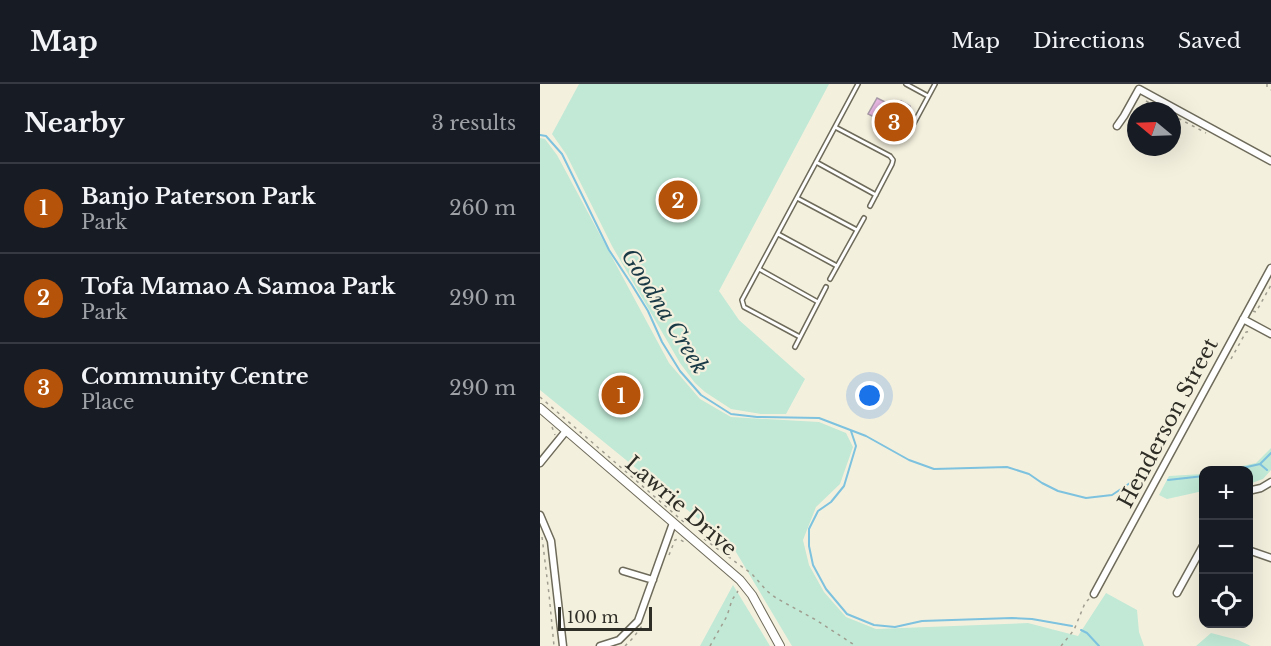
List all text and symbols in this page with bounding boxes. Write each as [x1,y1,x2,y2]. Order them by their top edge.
text: Map [30,24,98,59]
text: Map [951,28,1000,54]
text: Directions [1033,28,1145,54]
text: Saved [1178,28,1241,54]
pin: 3 [874,99,914,144]
north arrow [1127,102,1181,156]
text: Nearby [24,107,125,139]
text: 3 results [432,111,516,135]
pin: 2 [658,178,698,222]
text: Banjo Paterson Park [81,183,316,210]
text: 1 [39,196,48,220]
text: 260 m [449,196,516,220]
text: Park [81,210,127,234]
water label: Goodna Creek [615,244,714,379]
text: Tofa Mamao A Samoa Park [81,273,395,300]
text: 2 [37,286,50,310]
text: 290 m [449,286,516,310]
text: Park [81,300,127,324]
street label: Henderson Street [1112,334,1224,512]
text: Community Centre [81,363,309,390]
pin: 1 [602,372,640,418]
text: 3 [37,376,50,400]
text: 290 m [449,376,516,400]
your location [855,381,884,410]
text: Place [81,390,135,414]
street label: Lawrie Drive [620,450,742,562]
map controls [1199,466,1253,628]
button: + [1199,466,1253,520]
button: − [1199,520,1253,574]
button: locate [1199,574,1253,628]
scale bar [558,604,652,632]
text: 100 m [567,607,619,627]

